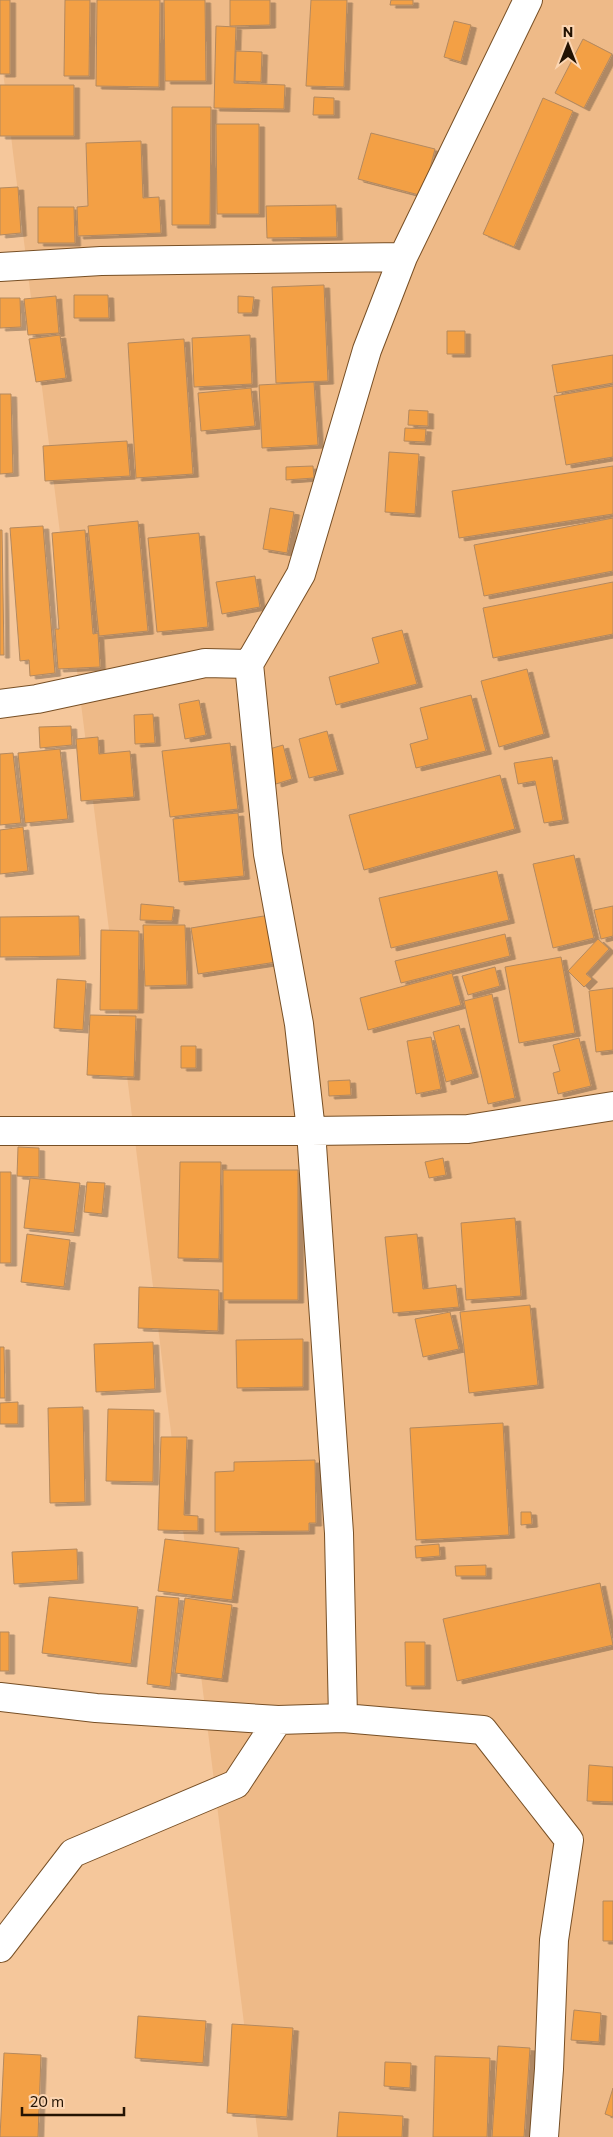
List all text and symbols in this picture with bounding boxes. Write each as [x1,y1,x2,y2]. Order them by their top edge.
north arrow [543,20,593,70]
text: N [563,23,573,40]
scale bar [22,2084,125,2116]
text: 20 m [30,2092,64,2110]

